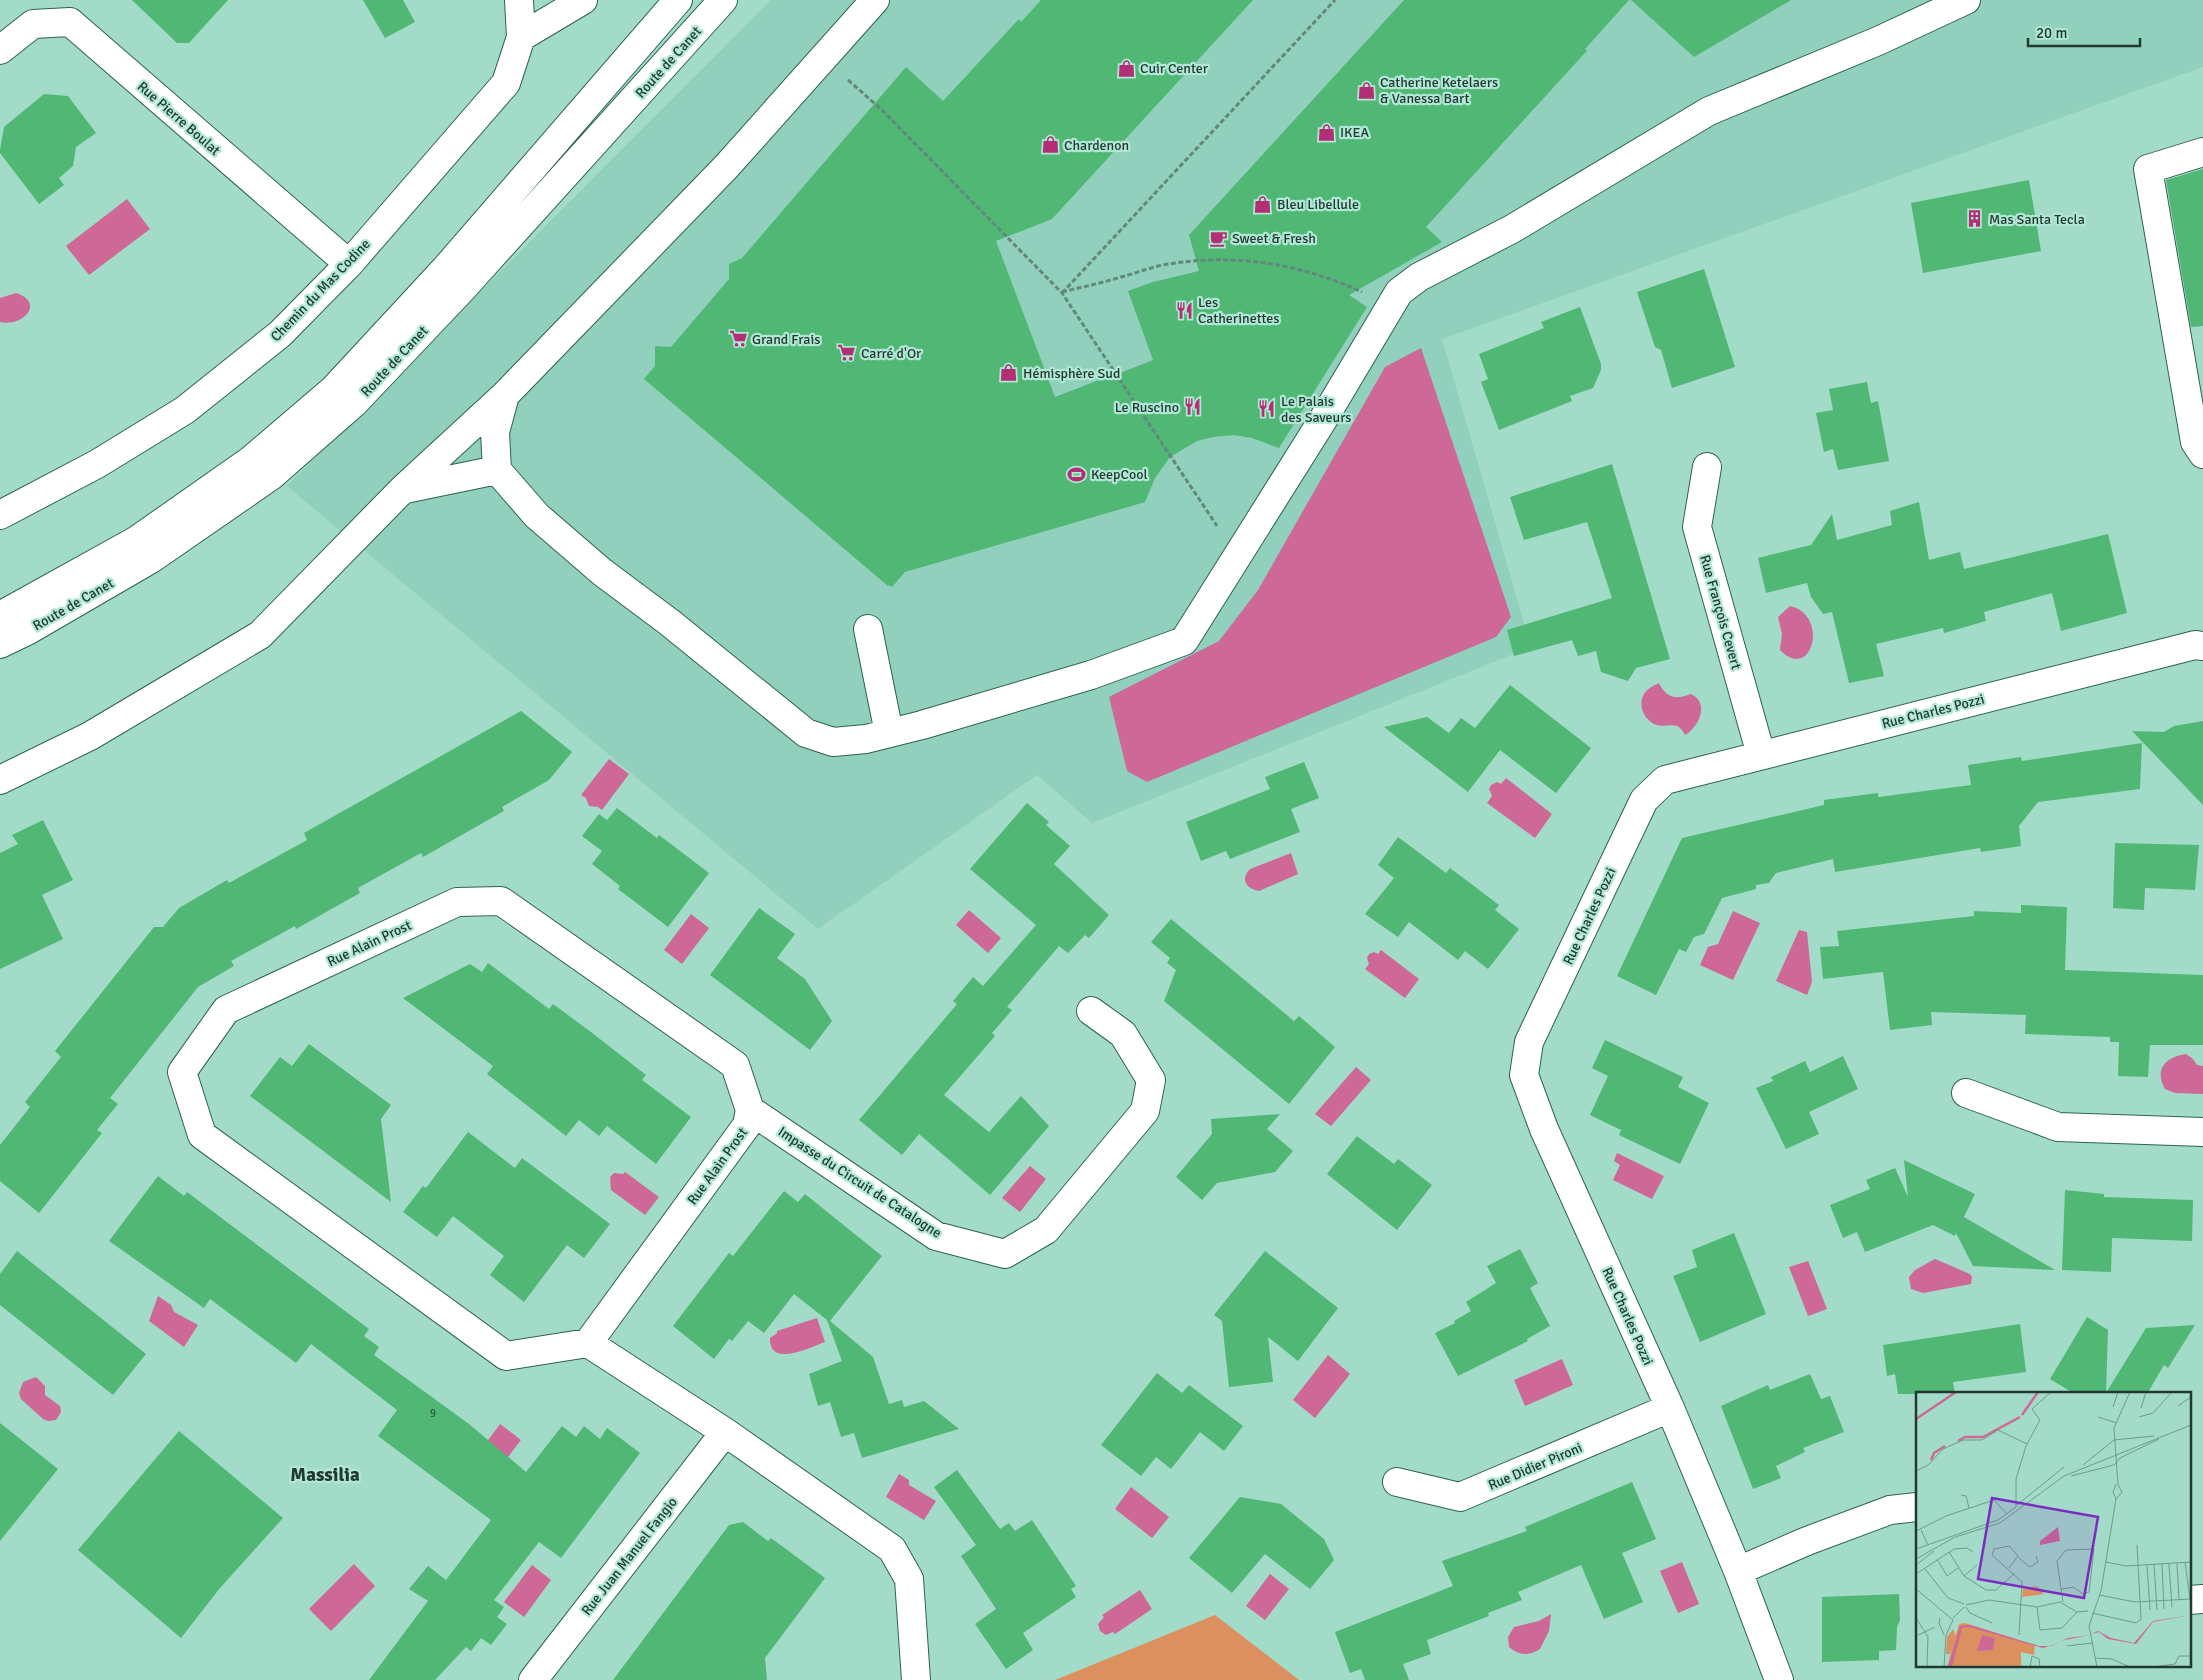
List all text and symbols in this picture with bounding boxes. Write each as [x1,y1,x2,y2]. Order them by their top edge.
scale bar [2028,15,2140,47]
street label: Route de Canet [632,23,705,102]
text: 20 m [2036,24,2067,42]
shop icon: Cuir Center [1116,58,1136,78]
place label: Cuir Center [1140,60,1209,77]
place label: Catherine Ketelaers & Vanessa Bart [1380,74,1498,107]
street label: Rue Pierre Boulat [134,78,224,159]
shop icon: Catherine Ketelaers & Vanessa Bart [1356,80,1376,100]
shop icon: IKEA [1316,122,1336,142]
place label: IKEA [1340,124,1369,141]
shop icon: Chardenon [1040,135,1060,155]
place label: Chardenon [1064,137,1129,154]
shop icon: Bleu Libellule [1253,194,1273,214]
place label: Bleu Libellule [1277,196,1359,213]
building icon: Mas Santa Tecla [1965,209,1985,229]
place label: Mas Santa Tecla [1989,211,2085,228]
cafe icon: Sweet & Fresh [1208,228,1228,248]
place label: Sweet & Fresh [1232,230,1316,247]
street label: Chemin du Mas Codine [267,236,374,345]
place label: Les Catherinettes [1198,294,1279,327]
restaurant icon: Les Catherinettes [1174,300,1194,320]
street label: Route de Canet [357,322,432,400]
supermarket icon: Grand Frais [728,329,748,349]
place label: Grand Frais [752,331,820,348]
supermarket icon: Carré d'Or [837,343,857,363]
place label: Carré d'Or [861,345,922,362]
shop icon: Hémisphère Sud [999,363,1019,383]
place label: Hémisphère Sud [1023,365,1120,382]
place label: Le Palais des Saveurs [1281,393,1351,426]
restaurant icon: Le Ruscino [1183,397,1203,417]
place label: Le Ruscino [1115,399,1179,416]
restaurant icon: Le Palais des Saveurs [1257,399,1277,419]
sports icon: KeepCool [1067,464,1087,484]
place label: KeepCool [1091,466,1148,483]
street label: Rue François Cevert [1696,553,1745,671]
street label: Route de Canet [30,574,117,634]
street label: Rue Charles Pozzi [1880,691,1986,732]
street label: Rue Charles Pozzi [1560,865,1619,967]
street label: Rue Alain Prost [324,916,414,970]
street label: Impasse du Circuit de Catalogne [775,1123,945,1242]
street label: Rue Alain Prost [684,1124,751,1208]
street label: Rue Charles Pozzi [1598,1265,1657,1368]
inset map [1916,1392,2190,1668]
house number: 9 [430,1407,436,1420]
street label: Rue Didier Pironi [1486,1439,1585,1494]
district label: Massilia [290,1463,360,1487]
street label: Rue Juan Manuel Fangio [578,1494,681,1619]

